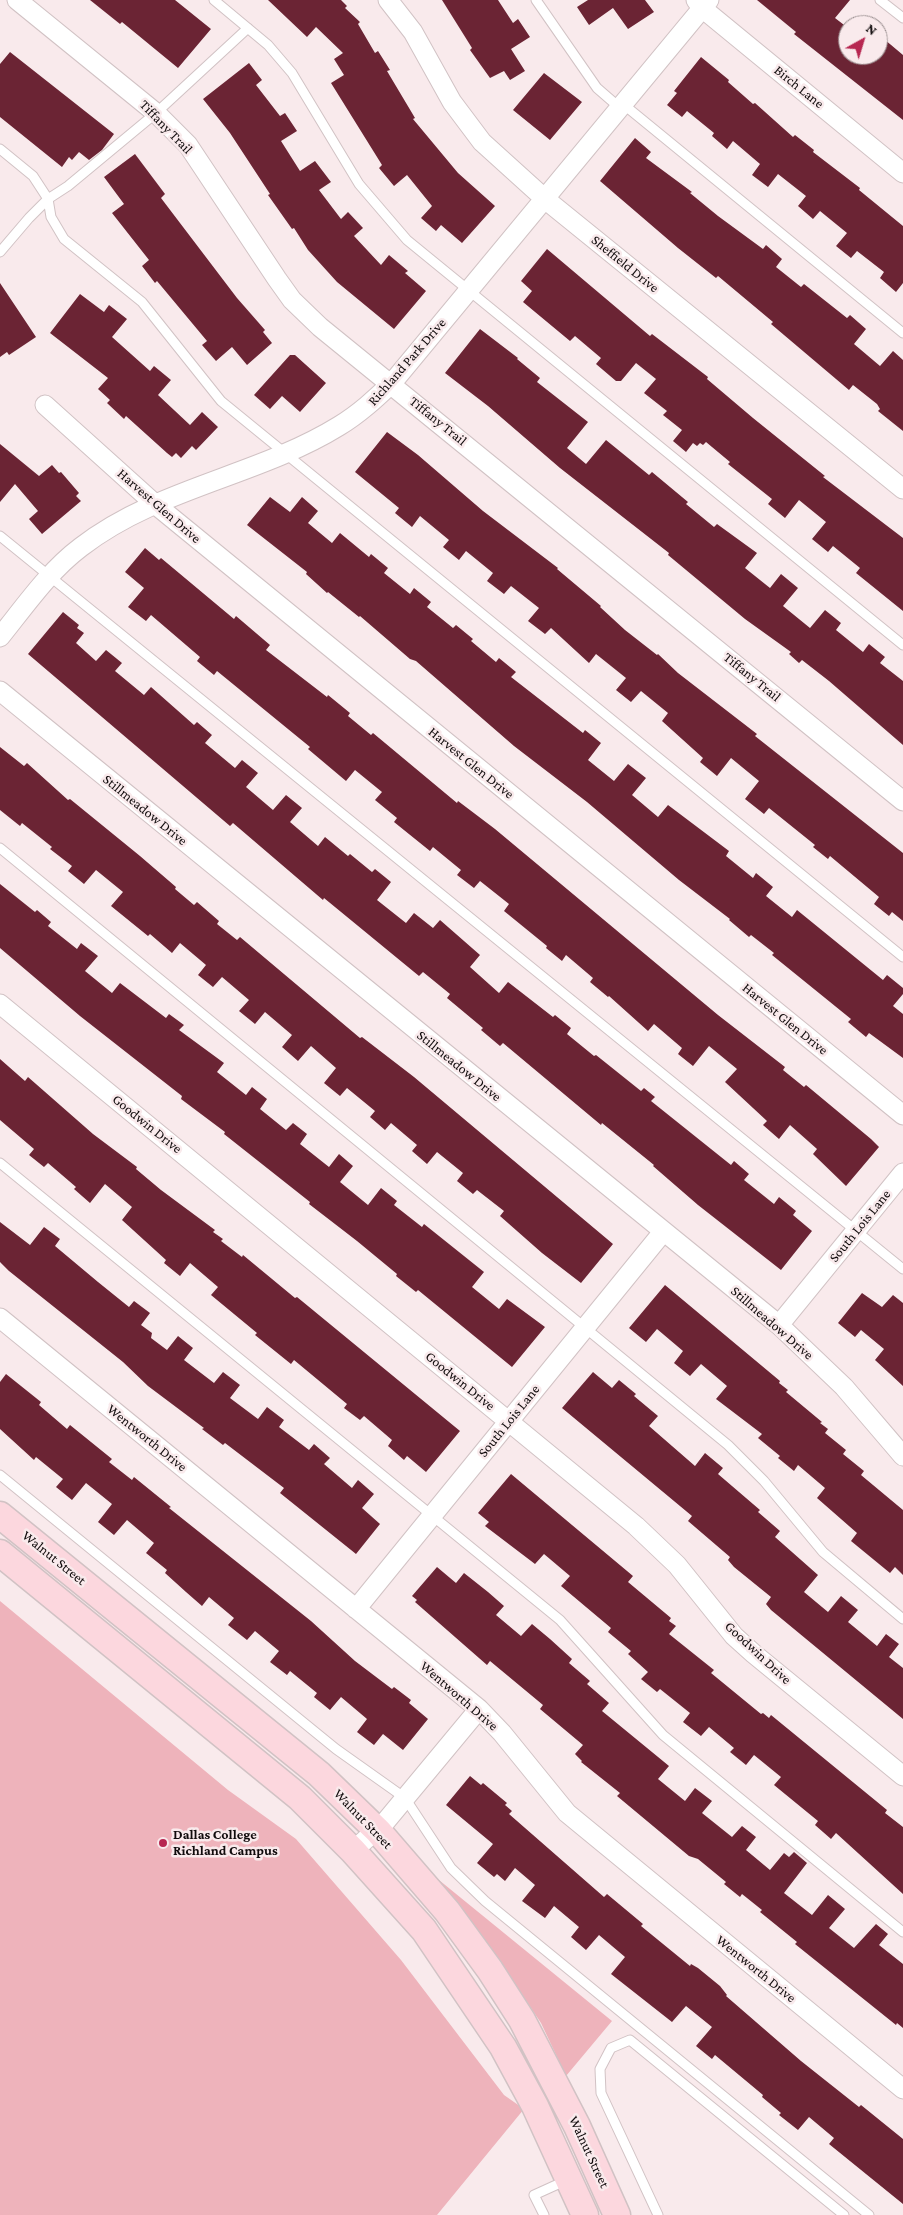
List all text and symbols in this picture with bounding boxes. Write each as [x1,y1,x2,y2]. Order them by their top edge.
north arrow [838,15,888,65]
text: N [863,20,881,38]
street label: Birch Lane [771,62,827,112]
street label: Tiffany Trail [136,96,196,158]
street label: Sheffield Drive [588,232,662,296]
street label: Richland Park Drive [364,315,450,409]
street label: Tiffany Trail [406,393,470,449]
street label: Harvest Glen Drive [114,465,204,547]
street label: Tiffany Trail [720,649,784,705]
street label: Harvest Glen Drive [425,723,517,803]
street label: Stillmeadow Drive [99,771,191,849]
street label: Harvest Glen Drive [739,979,831,1059]
street label: Stillmeadow Drive [413,1027,505,1105]
street label: Goodwin Drive [109,1091,185,1157]
street label: South Lois Lane [826,1186,894,1266]
street label: Stillmeadow Drive [727,1283,817,1363]
street label: Goodwin Drive [422,1348,498,1414]
street label: South Lois Lane [475,1381,543,1461]
street label: Wentworth Drive [104,1401,190,1475]
street label: Walnut Street [19,1527,89,1589]
street label: Goodwin Drive [721,1618,795,1688]
street label: Wentworth Drive [417,1658,501,1734]
street label: Walnut Street [330,1785,396,1853]
place label: Dallas College Richland Campus [173,1827,278,1860]
marker: Dallas College Richland Campus [157,1837,169,1849]
street label: Wentworth Drive [713,1932,799,2006]
street label: Walnut Street [565,2113,613,2191]

